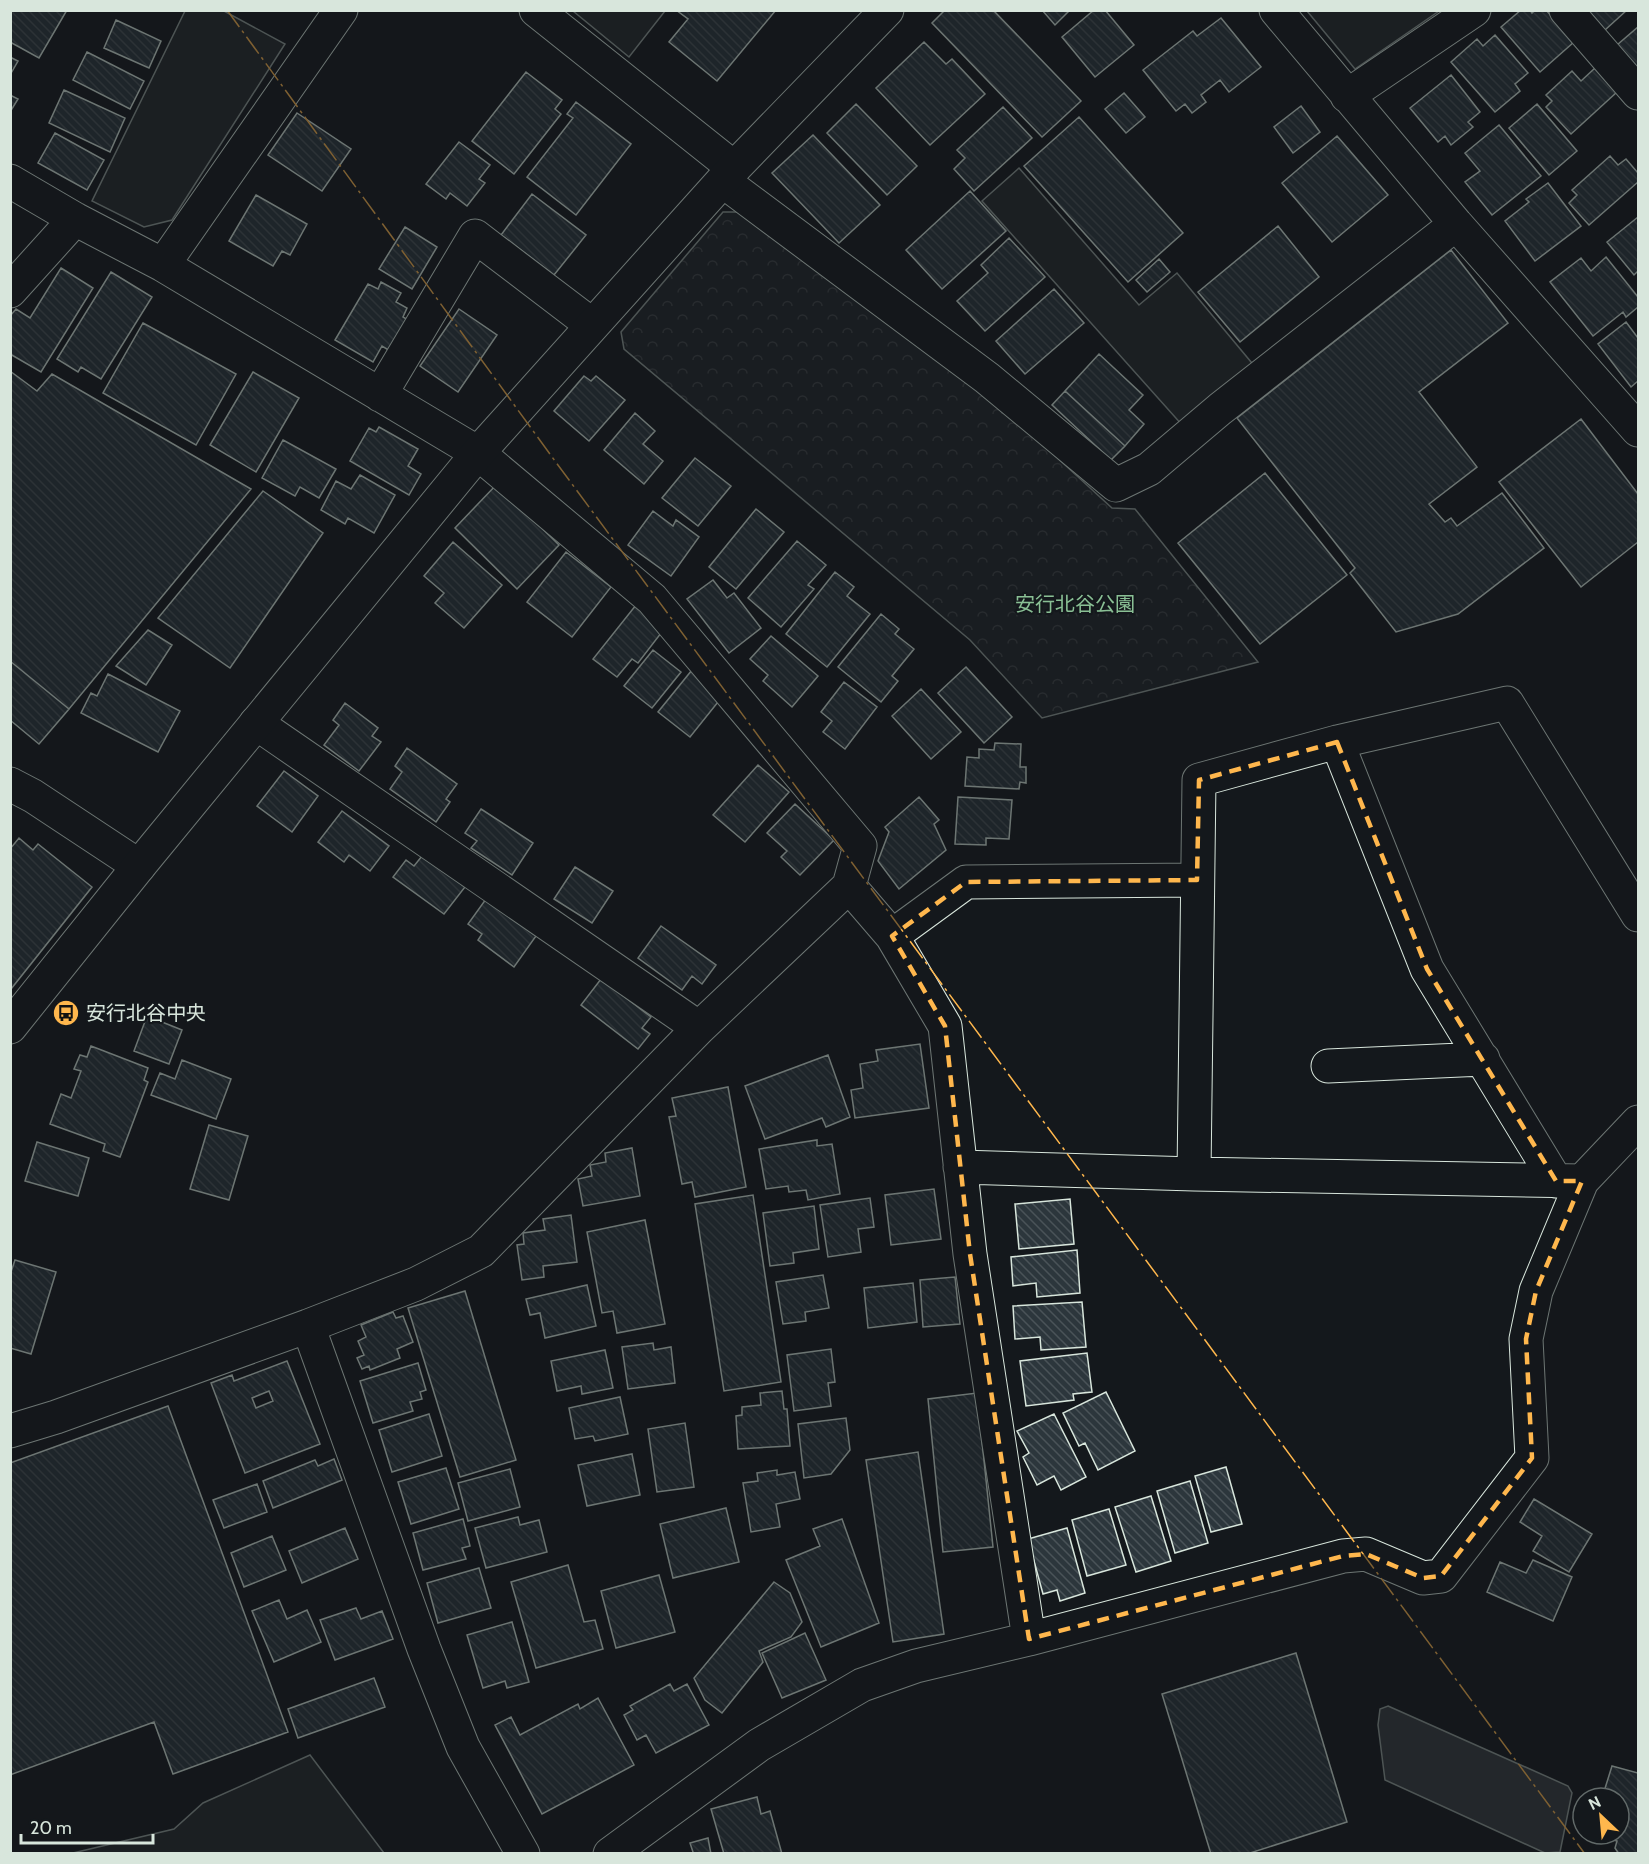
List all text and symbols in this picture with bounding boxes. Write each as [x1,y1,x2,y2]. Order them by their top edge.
park label: 安行北谷公園 [1015,592,1135,616]
bus stop icon: 安行北谷中央 [51,998,81,1028]
place label: 安行北谷中央 [86,1001,206,1025]
north arrow [1571,1786,1631,1846]
text: N [1585,1792,1604,1814]
scale bar [21,1807,153,1845]
text: 20 m [30,1817,72,1839]

